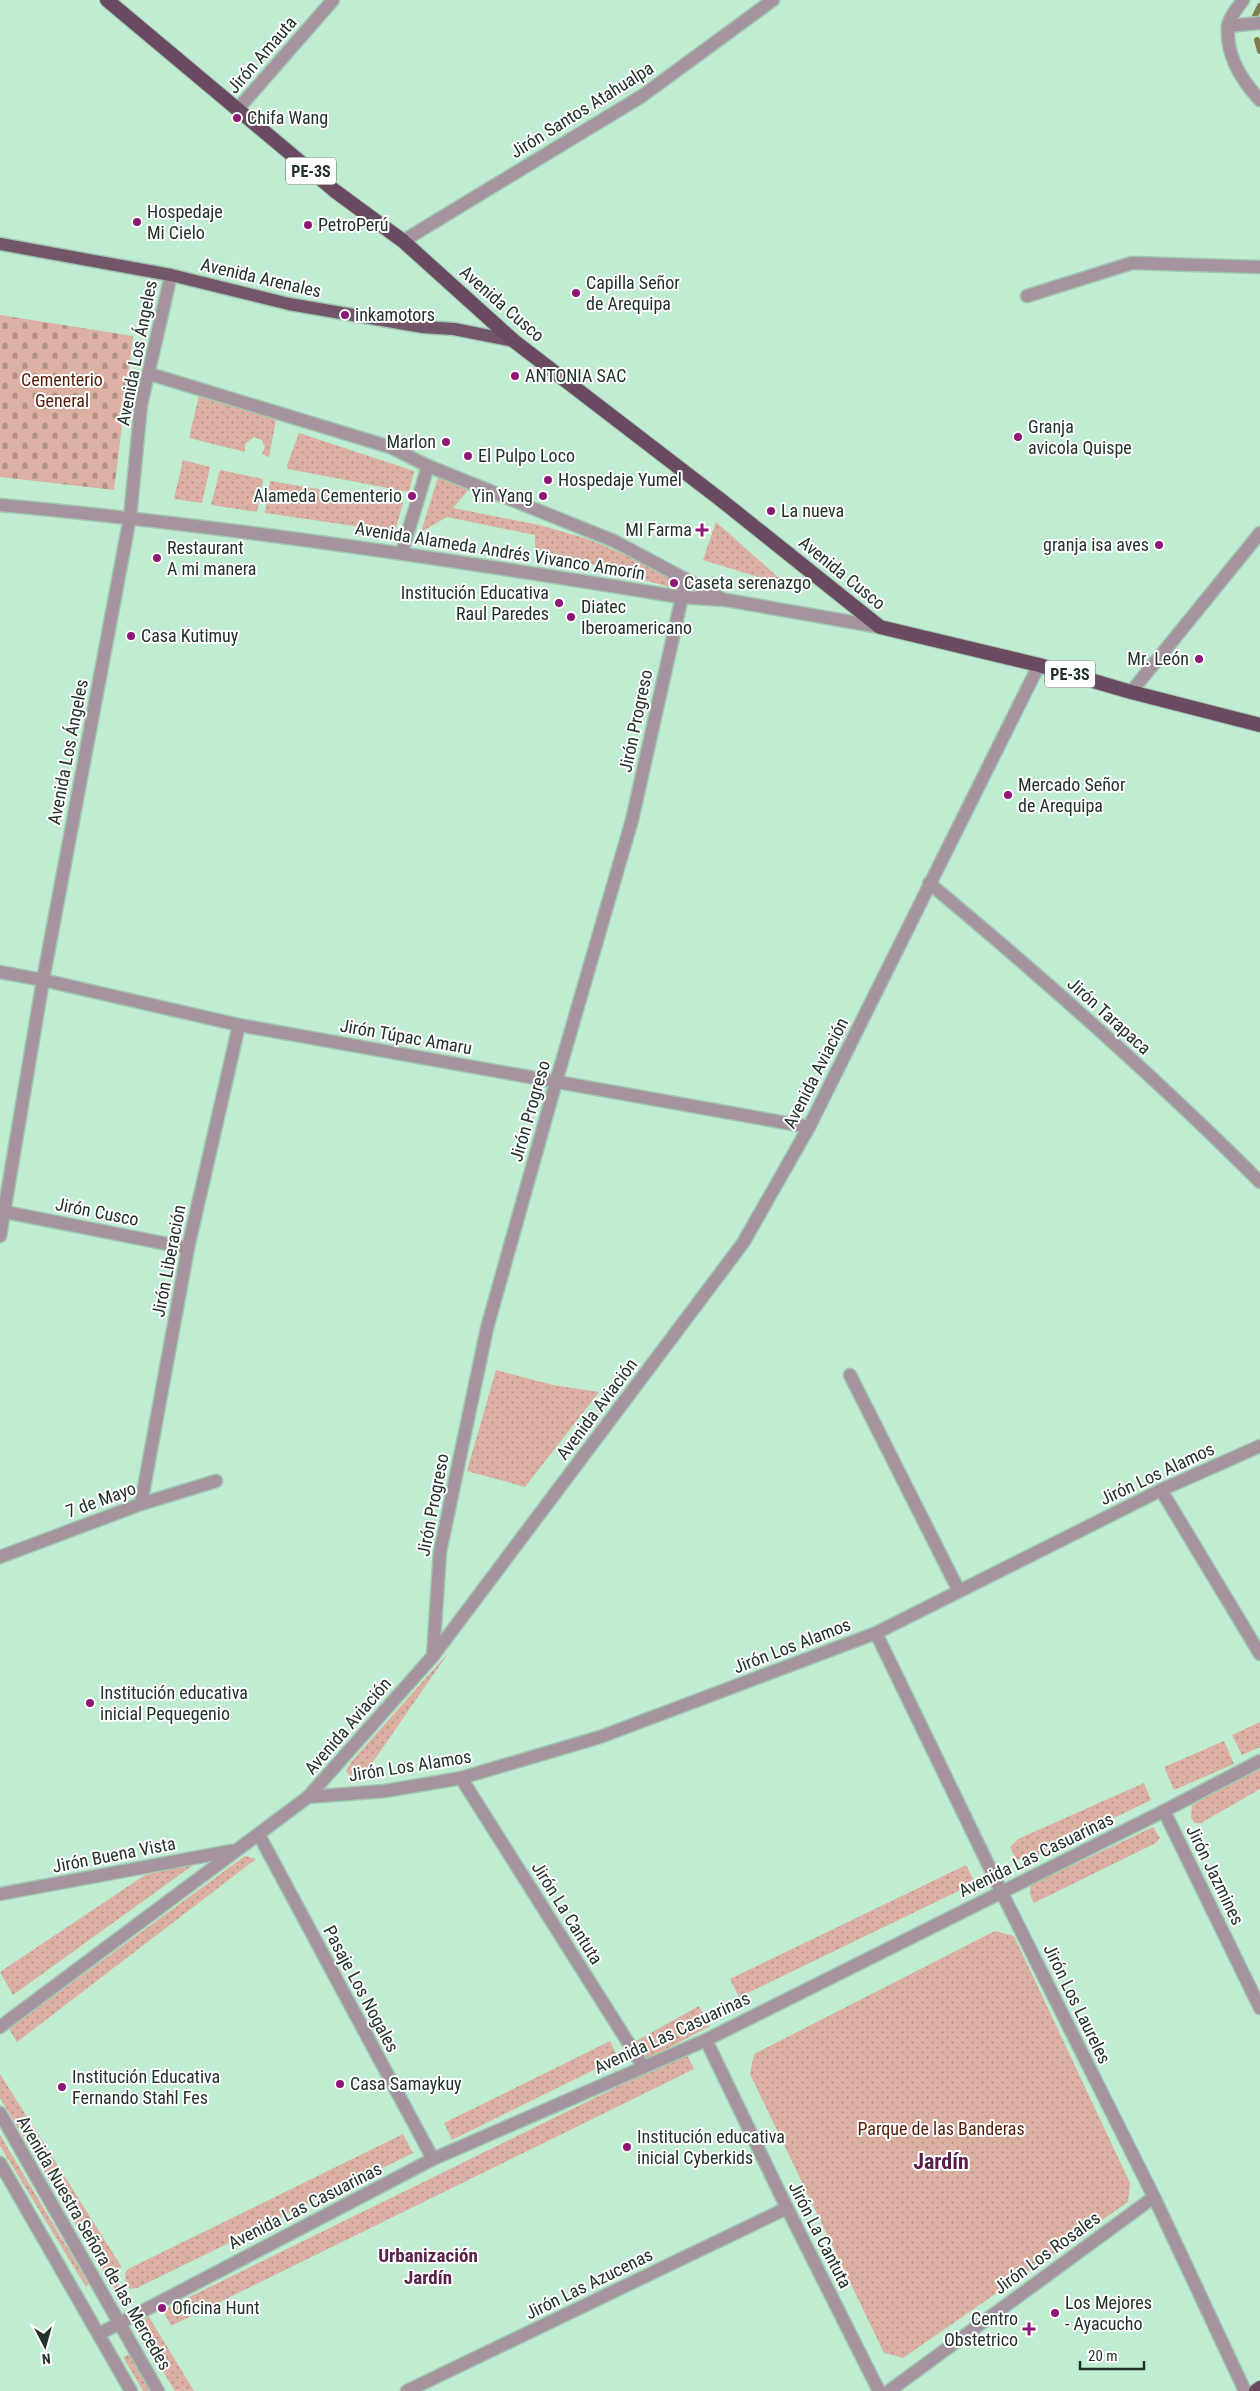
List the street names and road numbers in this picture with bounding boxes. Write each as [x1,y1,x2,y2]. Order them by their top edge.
street label: Jirón Amauta [222,12,301,97]
street label: Jirón Santos Atahualpa [506,57,657,162]
road number: PE-3S [286,158,336,185]
street label: Avenida Arenales [199,253,323,302]
street label: Avenida Cusco [456,261,549,346]
street label: Avenida Los Ángeles [112,278,161,427]
street label: Avenida Alameda Andrés Vivanco Amorín [354,517,647,584]
street label: Avenida Cusco [795,531,890,614]
road number: PE-3S [1045,661,1095,688]
street label: Jirón Progreso [614,668,657,774]
street label: Avenida Los Ángeles [43,677,92,826]
street label: Jirón Tarapaca [1063,973,1155,1059]
street label: Avenida Aviación [779,1014,852,1131]
street label: Jirón Túpac Amaru [338,1015,474,1058]
street label: Jirón Progreso [505,1058,554,1164]
street label: Jirón Cusco [54,1193,141,1230]
street label: Jirón Liberación [147,1203,190,1319]
street label: Avenida Aviación [552,1354,641,1463]
street label: Jirón Los Alamos [1096,1438,1217,1509]
street label: Jirón Progreso [412,1452,453,1558]
street label: 7 de Mayo [63,1477,139,1522]
street label: Jirón Los Alamos [730,1614,853,1678]
street label: Avenida Aviación [300,1673,395,1778]
street label: Jirón Los Alamos [347,1745,473,1786]
street label: Avenida Las Casuarinas [955,1808,1117,1901]
street label: Jirón Jazmines [1182,1822,1249,1928]
street label: Jirón Buena Vista [51,1832,177,1877]
street label: Jirón La Cantuta [528,1858,607,1968]
street label: Pasaje Los Nogales [319,1922,404,2056]
street label: Jirón Los Laureles [1039,1941,1115,2067]
street label: Avenida Las Casuarinas [591,1987,753,2078]
street label: Avenida Nuestra Señora de las Mercedes [12,2112,176,2374]
street label: Avenida Las Casuarinas [224,2158,385,2253]
street label: Jirón La Cantuta [785,2178,856,2292]
street label: Jirón Los Rosales [989,2207,1104,2298]
street label: Jirón Las Azucenas [522,2244,656,2323]

